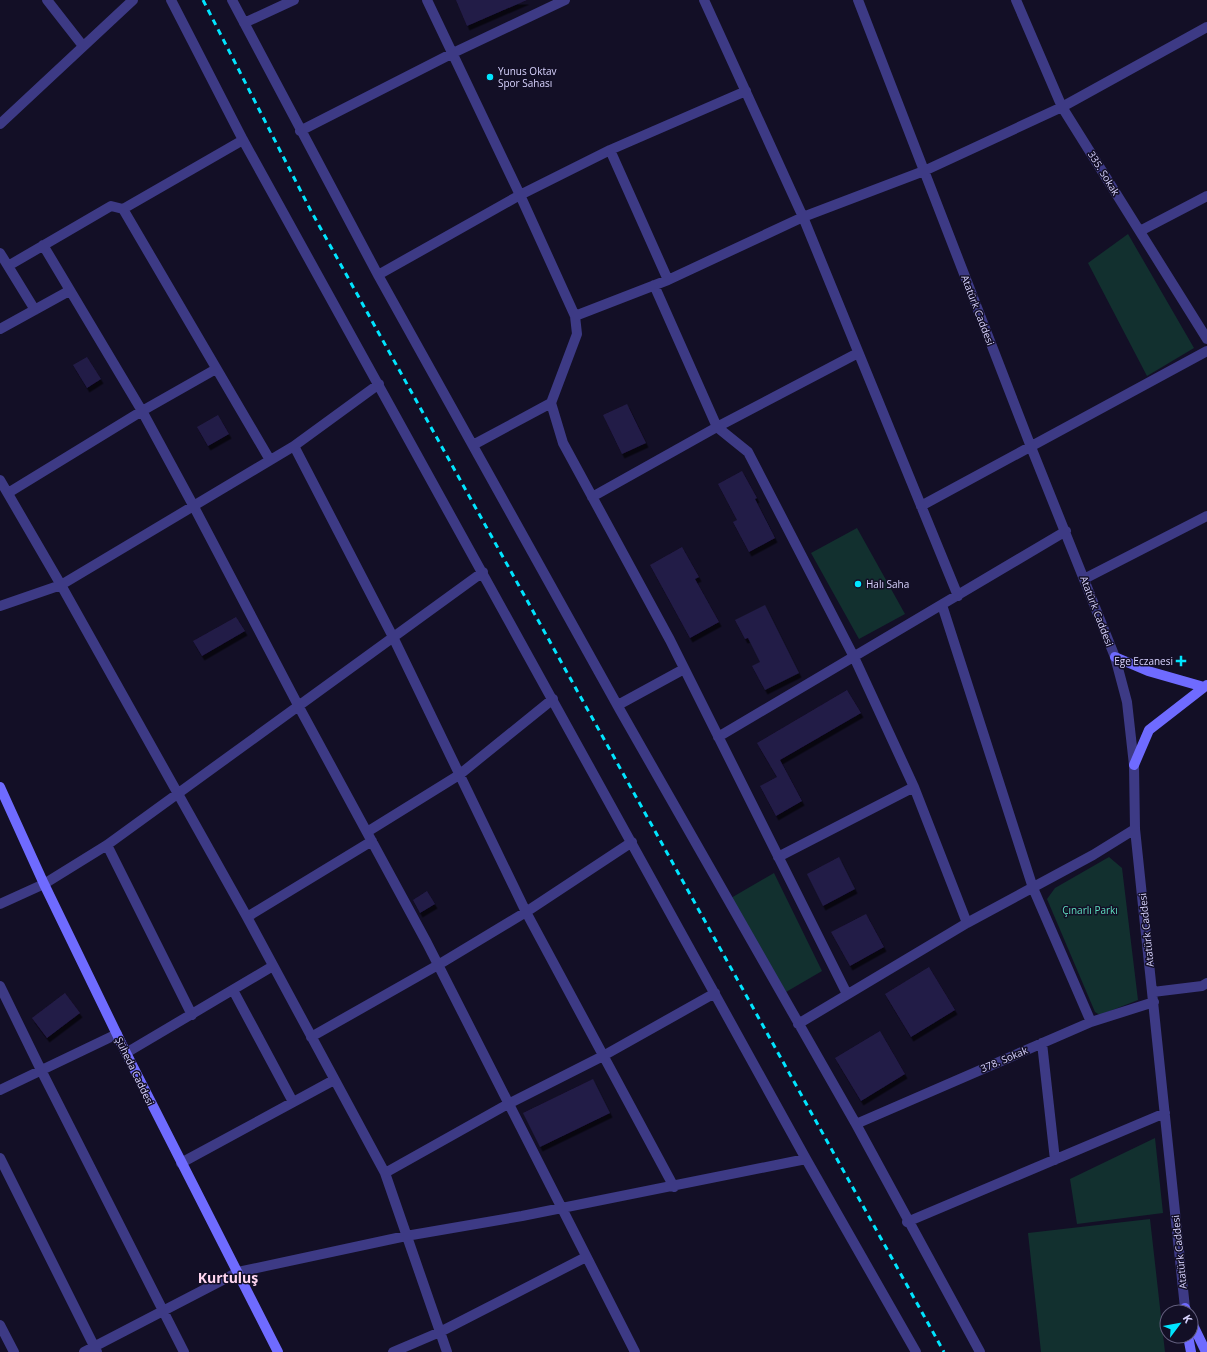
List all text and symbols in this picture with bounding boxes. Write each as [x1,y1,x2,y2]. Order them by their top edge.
place label: Yunus Oktav Spor Sahası [498,64,557,90]
marker: Yunus Oktav Spor Sahası [485,72,495,82]
street label: 335. Sokak [1085,148,1124,199]
street label: Atatürk Caddesi [958,273,998,347]
street label: Atatürk Caddesi [1077,574,1117,648]
place label: Halı Saha [866,577,909,591]
marker: Halı Saha [853,579,863,589]
place label: Ege Eczanesi [1114,654,1173,668]
marker: Ege Eczanesi [1176,656,1186,666]
street label: Atatürk Caddesi [1135,892,1157,968]
park label: Çınarlı Parkı [1062,903,1118,917]
street label: Şüheda Caddesi [112,1034,158,1108]
street label: 378. Sokak [978,1043,1030,1075]
street label: Atatürk Caddesi [1168,1214,1190,1290]
district label: Kurtuluş [198,1268,258,1287]
north arrow [1159,1304,1199,1344]
text: K [1180,1311,1197,1326]

